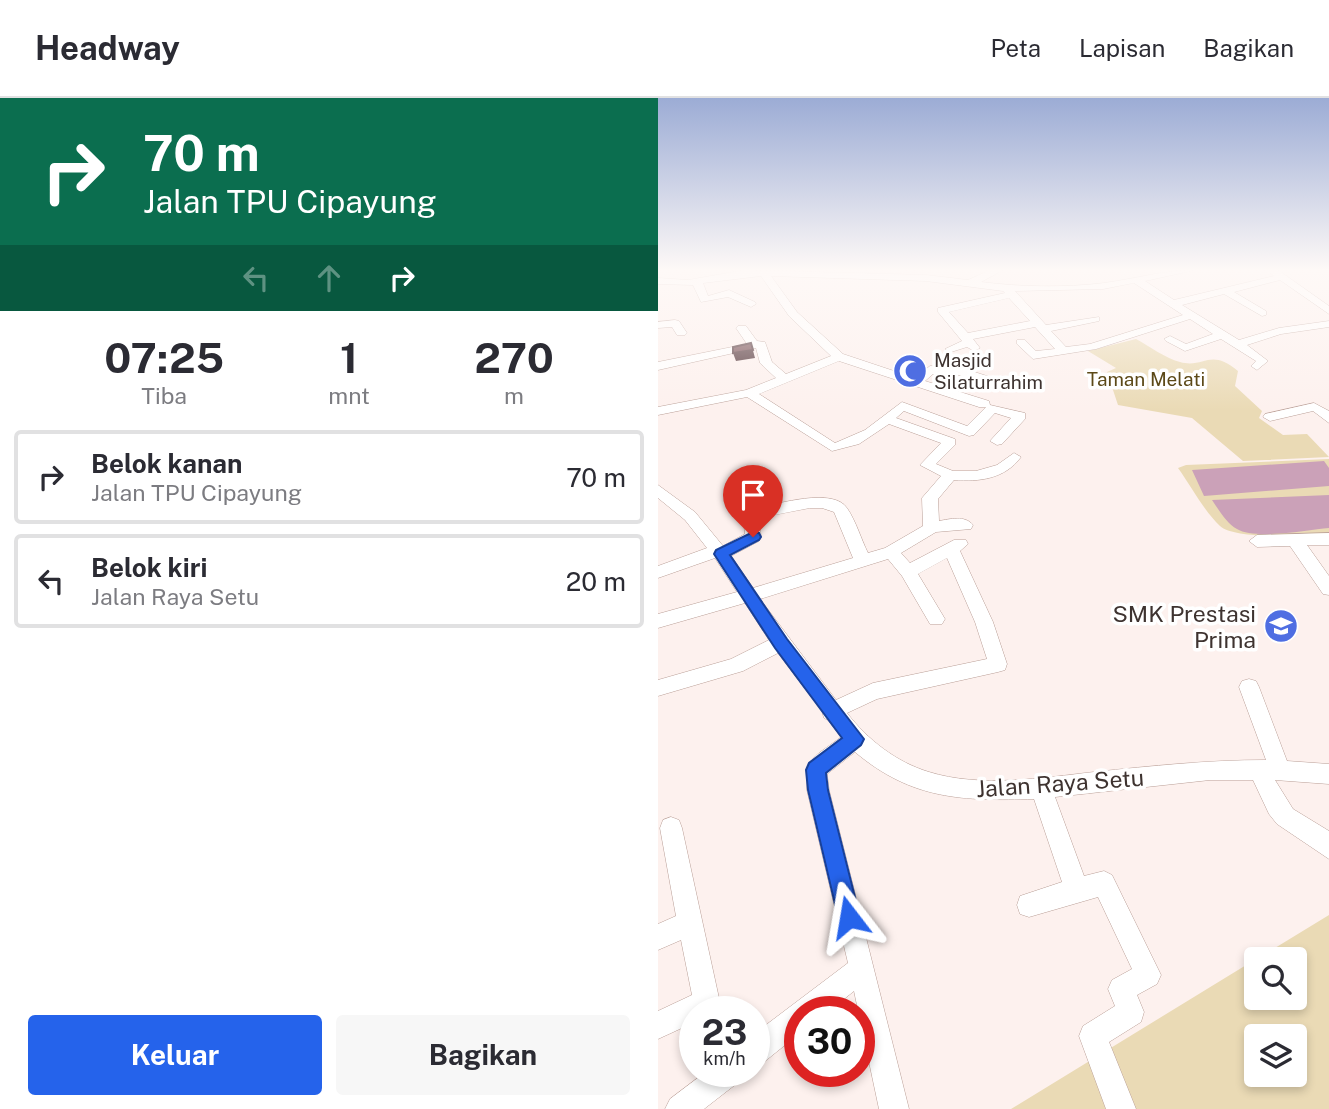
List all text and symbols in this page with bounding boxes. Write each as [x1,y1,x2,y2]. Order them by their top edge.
text: Headway [35,29,180,67]
text: Peta [990,34,1041,62]
text: Lapisan [1079,34,1165,62]
text: Bagikan [1203,34,1294,62]
text: 70 m [143,124,260,182]
icon: right [28,126,119,217]
text: Jalan TPU Cipayung [143,183,437,220]
icon: left [237,259,275,297]
icon: ahead [310,259,348,297]
icon: right [383,259,421,297]
text: 07:25 [104,333,224,382]
text: 1 [340,333,358,382]
text: 270 [474,333,554,382]
place label: Masjid Silaturrahim [934,349,1043,393]
mosque icon: Masjid Silaturrahim [891,352,929,390]
park label: Taman Melati [1087,368,1205,390]
text: Tiba [141,382,187,409]
text: mnt [328,382,370,409]
text: m [504,382,524,409]
text: Belok kanan [91,448,242,479]
icon: right [32,458,70,496]
text: 70 m [566,462,626,493]
pin [723,465,783,537]
icon: arrive [734,476,772,514]
text: Jalan TPU Cipayung [91,479,302,506]
text: Belok kiri [91,552,207,583]
icon: left [32,562,70,600]
text: 20 m [566,566,626,597]
text: Jalan Raya Setu [91,583,259,610]
place label: SMK Prestasi Prima [1112,600,1256,653]
school or university icon: SMK Prestasi Prima [1262,607,1300,645]
street label: Jalan Raya Setu [975,764,1145,802]
position arrow [812,880,886,954]
map controls [1244,947,1307,1087]
button: search [1244,947,1307,1010]
speed limit sign: 30 [784,996,875,1087]
text: 23 [702,1012,747,1053]
button: Keluar [28,1015,322,1095]
button: Bagikan [336,1015,630,1095]
button: layers [1244,1024,1307,1087]
text: km/h [703,1048,746,1069]

